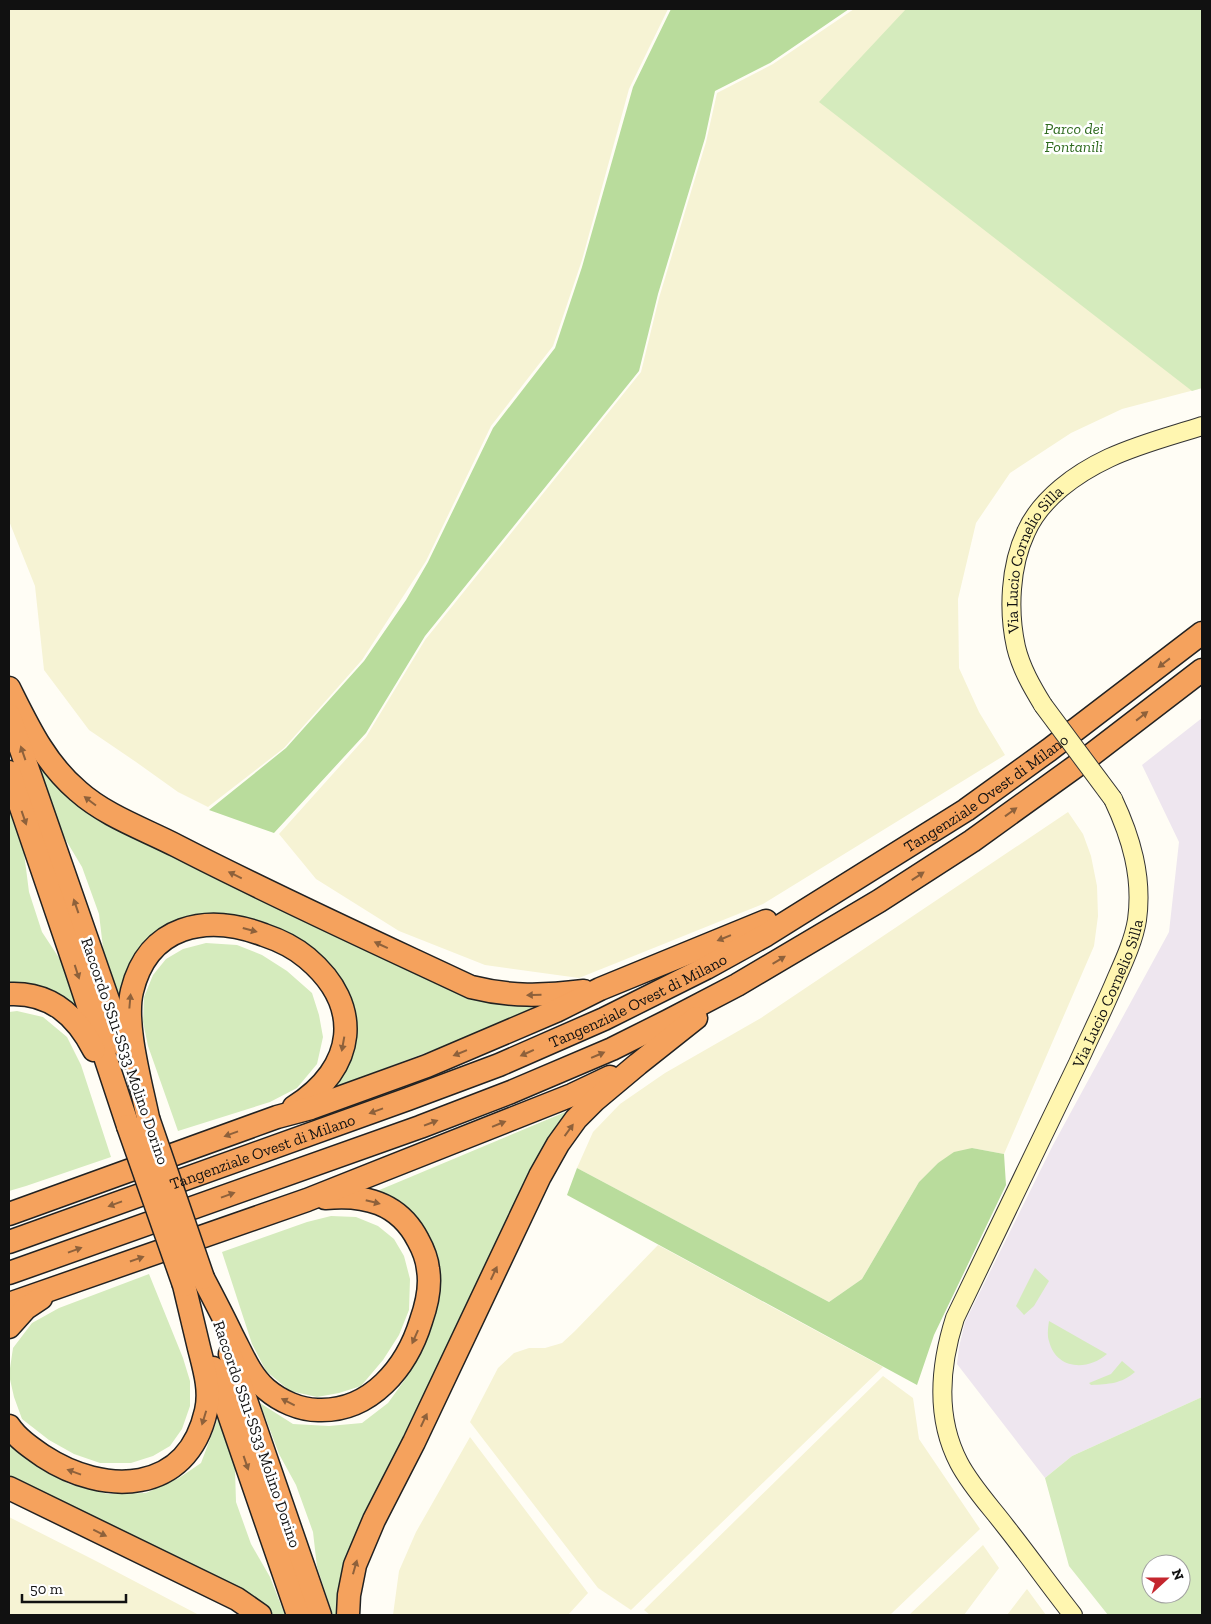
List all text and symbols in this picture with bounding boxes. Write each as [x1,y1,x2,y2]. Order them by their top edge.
park label: Parco dei Fontanili [1044,119,1104,156]
street label: Via Lucio Cornelio Silla [1002,481,1067,635]
one-way arrow [1157,658,1171,668]
one-way arrow [1135,711,1149,721]
street label: Tangenziale Ovest di Milano [900,729,1072,856]
one-way arrow [18,745,26,760]
one-way arrow [83,796,97,806]
one-way arrow [1004,807,1018,817]
one-way arrow [21,811,29,826]
one-way arrow [228,871,242,879]
one-way arrow [911,871,924,881]
one-way arrow [72,899,79,914]
street label: Via Lucio Cornelio Silla [1067,918,1147,1071]
one-way arrow [243,927,258,935]
one-way arrow [717,934,731,942]
street label: Raccordo SS11-SS33 Molino Dorino [77,935,173,1167]
one-way arrow [374,940,389,949]
street label: Tangenziale Ovest di Milano [546,949,730,1052]
one-way arrow [772,956,785,965]
one-way arrow [74,964,81,979]
one-way arrow [525,991,541,999]
one-way arrow [127,993,135,1009]
one-way arrow [339,1037,347,1053]
one-way arrow [453,1049,467,1057]
one-way arrow [520,1049,534,1057]
one-way arrow [591,1050,605,1058]
one-way arrow [368,1107,383,1115]
street label: Tangenziale Ovest di Milano [167,1109,357,1193]
one-way arrow [424,1118,438,1126]
one-way arrow [492,1120,506,1128]
one-way arrow [564,1123,574,1137]
one-way arrow [223,1131,238,1138]
one-way arrow [221,1191,236,1198]
one-way arrow [365,1198,380,1206]
one-way arrow [108,1201,123,1208]
one-way arrow [68,1246,83,1254]
one-way arrow [130,1255,145,1263]
one-way arrow [489,1266,498,1281]
street label: Raccordo SS11-SS33 Molino Dorino [209,1318,305,1550]
one-way arrow [411,1330,419,1344]
one-way arrow [281,1398,295,1406]
one-way arrow [200,1411,208,1426]
one-way arrow [420,1413,428,1427]
one-way arrow [243,1456,250,1471]
one-way arrow [66,1468,81,1476]
one-way arrow [93,1529,107,1537]
north arrow [1141,1554,1191,1604]
one-way arrow [352,1560,360,1575]
text: N [1168,1567,1188,1583]
scale bar [22,1572,126,1604]
text: 50 m [30,1580,63,1598]

